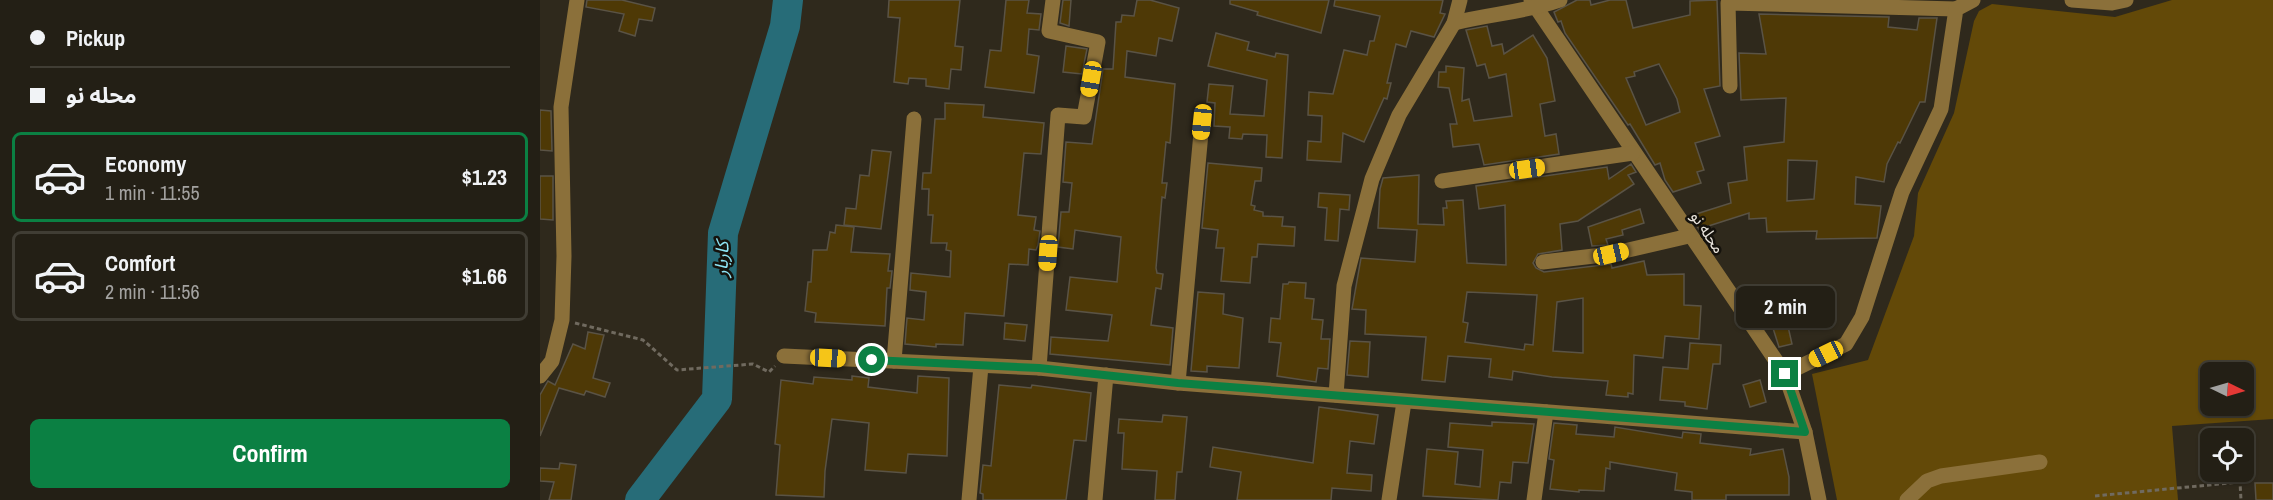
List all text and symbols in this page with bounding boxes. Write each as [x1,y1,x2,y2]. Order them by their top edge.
text: Pickup [66,23,125,53]
car [1079,60,1103,98]
text: محله نو [66,80,137,110]
car [1191,103,1213,141]
text: Economy [105,149,186,179]
icon: car [33,150,87,204]
car [1508,158,1546,180]
text: $1.23 [462,162,507,192]
text: 1 min · 11:55 [105,179,200,206]
street label: محله نو [1686,206,1730,258]
car [1038,234,1058,272]
water label: کاربار [708,237,735,279]
car [1591,241,1631,267]
text: Comfort [105,248,175,278]
icon: car [33,249,87,303]
text: $1.66 [462,261,507,291]
text: 2 min · 11:56 [105,278,200,305]
callout: 2 min [1736,287,1834,329]
text: 2 min [1764,293,1807,320]
car [1806,338,1846,370]
route start [858,346,885,373]
car [810,348,846,368]
route end [1771,360,1798,387]
north arrow [2200,362,2254,416]
map controls [2200,362,2254,482]
button: Confirm [30,419,510,488]
button: locate [2200,428,2254,482]

